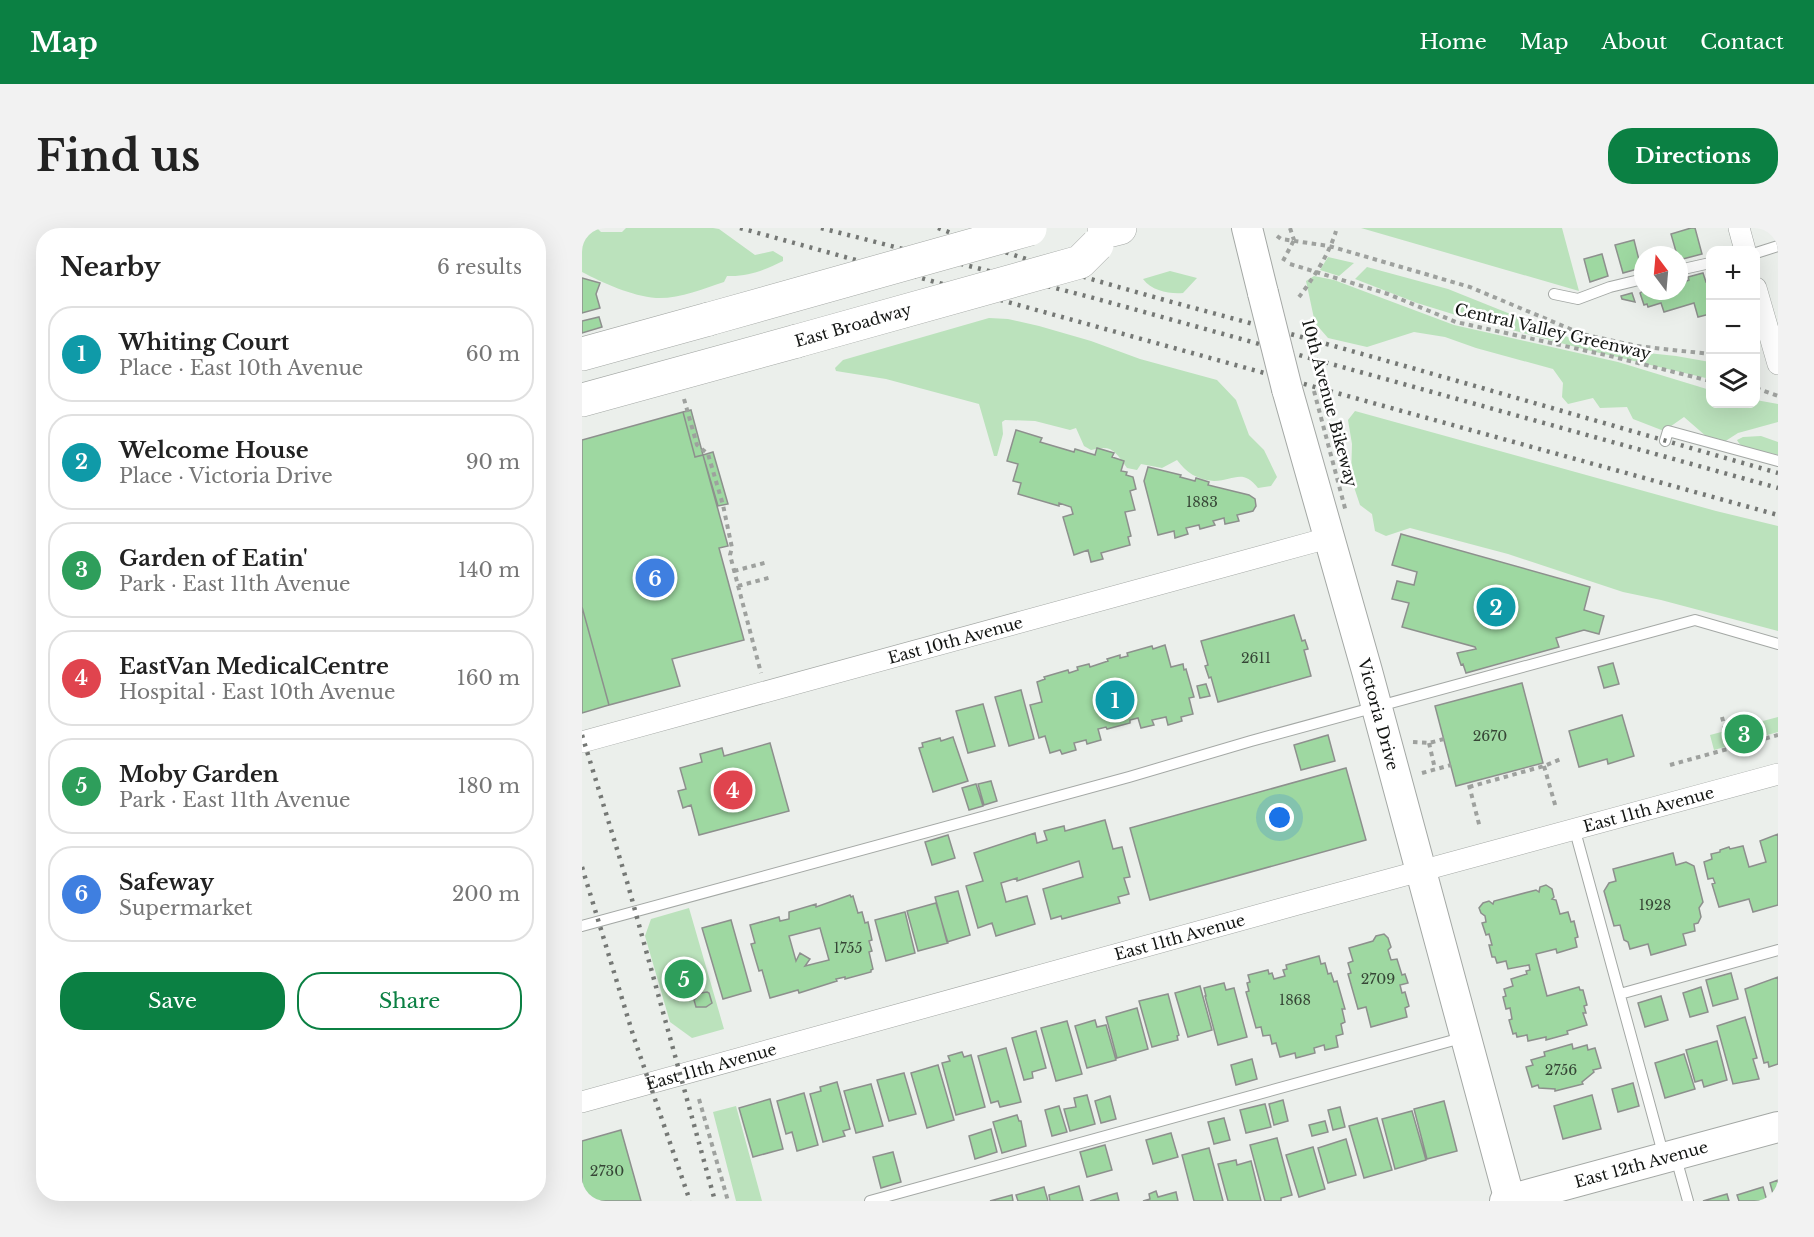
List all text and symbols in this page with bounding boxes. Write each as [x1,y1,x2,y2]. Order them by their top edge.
text: Map [30,25,98,60]
text: Home [1420,29,1487,55]
text: Map [1520,29,1568,55]
text: About [1601,29,1667,55]
text: Contact [1700,29,1784,55]
button: Directions [1608,128,1778,184]
text: Find us [36,130,200,182]
north arrow [1634,246,1688,300]
map controls [1706,246,1760,408]
button: + [1706,246,1760,300]
text: Nearby [60,251,161,283]
text: 6 results [437,255,522,279]
street label: East Broadway [792,299,914,351]
street label: Central Valley Greenway [1453,299,1654,364]
button: − [1706,300,1760,354]
street label: 10th Avenue Bikeway [1298,317,1362,490]
text: Whiting Court [119,329,289,356]
text: 1 [77,342,86,366]
text: 60 m [466,342,520,366]
button: layers [1706,354,1760,408]
text: Place · East 10th Avenue [119,356,363,380]
text: Welcome House [119,437,309,464]
text: 2 [75,450,88,474]
text: 90 m [466,450,520,474]
text: Place · Victoria Drive [119,464,333,488]
house number: 1883 [1186,493,1218,511]
text: Garden of Eatin' [119,545,308,572]
pin: 6 [636,556,674,600]
text: 3 [75,558,88,582]
text: 140 m [458,558,520,582]
text: Park · East 11th Avenue [119,572,351,596]
pin: 2 [1476,584,1516,629]
street label: East 10th Avenue [886,612,1025,668]
house number: 2611 [1241,649,1271,667]
text: EastVan MedicalCentre [119,653,389,680]
street label: Victoria Drive [1354,655,1403,773]
text: 4 [75,666,88,690]
text: 160 m [457,666,520,690]
pin: 1 [1096,678,1134,722]
text: Hospital · East 10th Avenue [119,680,395,704]
pin: 3 [1724,712,1764,756]
house number: 2670 [1473,727,1507,745]
text: Moby Garden [119,761,279,788]
pin: 4 [714,768,752,812]
text: 5 [76,774,87,798]
text: 180 m [457,774,520,798]
street label: East 11th Avenue [1581,782,1716,836]
text: Park · East 11th Avenue [119,788,351,812]
your location [1265,803,1294,832]
text: Safeway [119,869,214,896]
text: 6 [75,882,88,906]
text: 200 m [452,882,520,906]
text: Supermarket [119,896,253,920]
house number: 1928 [1639,896,1671,914]
street label: East 11th Avenue [1112,909,1247,964]
house number: 1755 [834,939,863,957]
pin: 5 [664,956,704,1002]
house number: 2709 [1361,970,1395,988]
button: Save [60,972,285,1030]
button: Share [297,972,522,1030]
house number: 1868 [1279,991,1311,1009]
street label: East 11th Avenue [644,1039,779,1094]
house number: 2756 [1545,1061,1577,1079]
street label: East 12th Avenue [1572,1136,1710,1192]
house number: 2730 [590,1162,624,1180]

